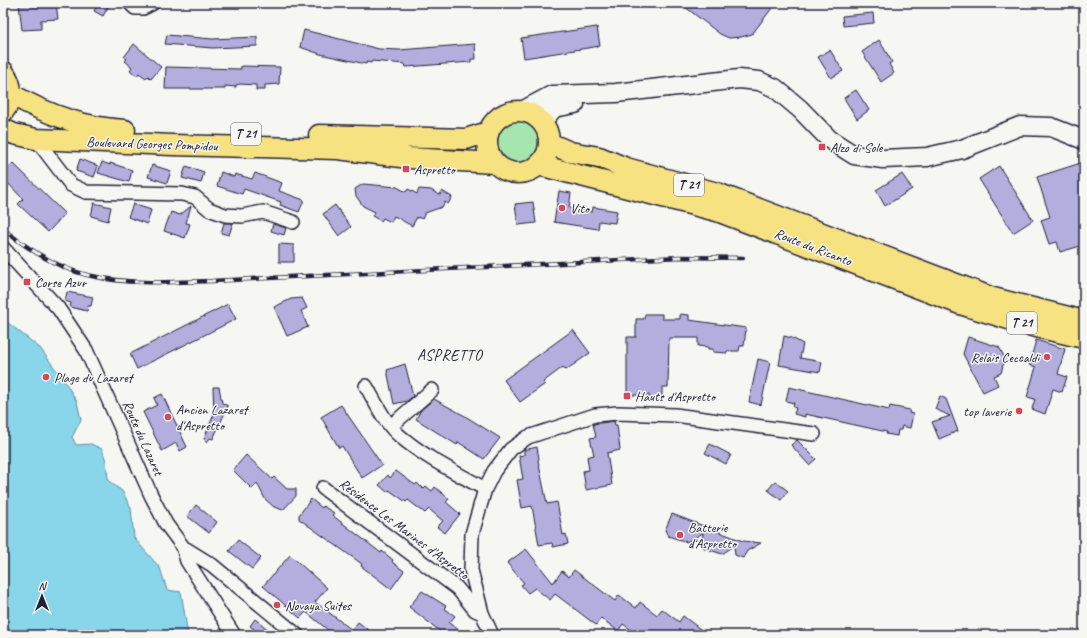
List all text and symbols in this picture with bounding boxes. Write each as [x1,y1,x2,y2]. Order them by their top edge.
road number: T 21 [231,123,261,145]
street label: Boulevard Georges Pompidou [86,133,219,155]
place label: Alzo di Sole [830,139,884,156]
marker: Alzo di Sole [817,142,827,152]
place label: Aspretto [414,161,457,178]
marker: Aspretto [401,164,411,174]
road number: T 21 [674,174,704,196]
place label: Vito [570,200,591,217]
marker: Vito [557,203,567,213]
street label: Route du Ricanto [772,225,855,270]
place label: Corse Azur [35,274,88,291]
marker: Corse Azur [22,277,32,287]
road number: T 21 [1007,312,1037,334]
district label: ASPRETTO [417,346,483,365]
place label: Relais Ceccaldi [971,349,1041,366]
marker: Relais Ceccaldi [1042,352,1052,362]
place label: Plage du Lazaret [54,369,135,386]
marker: Plage du Lazaret [41,372,51,382]
place label: Hauts d'Aspretto [635,388,717,405]
marker: Hauts d'Aspretto [622,391,632,401]
street label: Route du Lazaret [119,398,168,479]
place label: Ancien Lazaret d'Aspretto [176,401,250,434]
place label: top laverie [963,403,1012,420]
marker: top laverie [1014,406,1024,416]
marker: Ancien Lazaret d'Aspretto [163,412,173,422]
street label: Résidence Les Marines d'Aspretto [336,475,474,584]
place label: Batterie d'Aspretto [688,519,738,552]
marker: Batterie d'Aspretto [675,530,685,540]
north arrow [22,576,62,616]
text: N [39,579,48,593]
place label: Novaya Suites [285,597,352,614]
marker: Novaya Suites [272,600,282,610]

